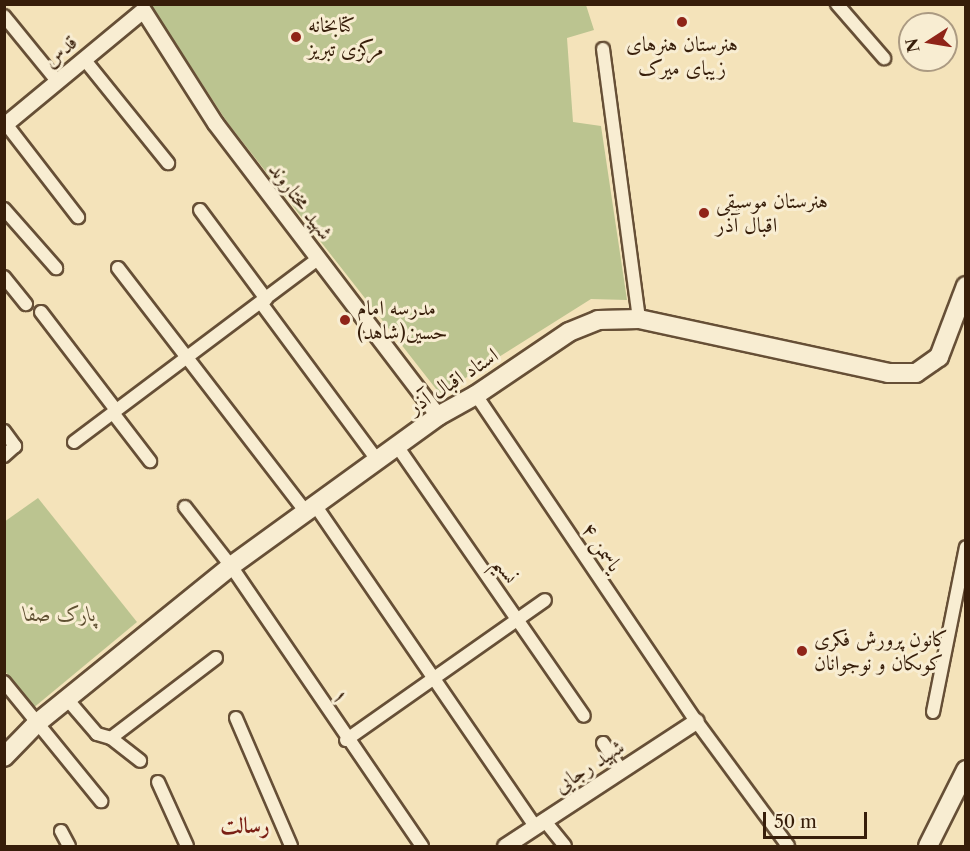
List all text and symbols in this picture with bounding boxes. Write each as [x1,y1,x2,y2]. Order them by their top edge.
place label: کتابخانه مرکزى تبریز [308,12,384,62]
north arrow [898,12,958,72]
marker: هنرستان هنرهای زیبای میرک [675,15,689,29]
street label: قدس [38,29,82,73]
marker: کتابخانه مرکزى تبریز [289,30,303,44]
place label: هنرستان هنرهای زیبای میرک [626,31,738,81]
text: N [901,36,924,54]
street label: شهید مختاروند [264,157,338,245]
place label: هنرستان موسیقی اقبال آذر [716,188,828,238]
marker: هنرستان موسیقی اقبال آذر [697,206,711,220]
place label: مدرسه امام حسین(شاهد) [357,295,448,345]
marker: مدرسه امام حسین(شاهد) [338,313,352,327]
street label: استاد اقبال آذر [403,342,503,420]
street label: یاسمن ۴ [576,517,628,577]
street label: نسیم [488,552,524,588]
park label: پارک صفا [24,601,96,627]
place label: کانون پرورش فکرى کوىکان و نوجوانان [814,626,948,676]
marker: کانون پرورش فکرى کوىکان و نوجوانان [795,644,809,658]
street label: ۱ [327,684,355,708]
street label: شهید رجایی [549,734,629,798]
scale bar [766,800,870,838]
text: 50 m [774,811,817,833]
district label: رسالت [220,813,270,839]

